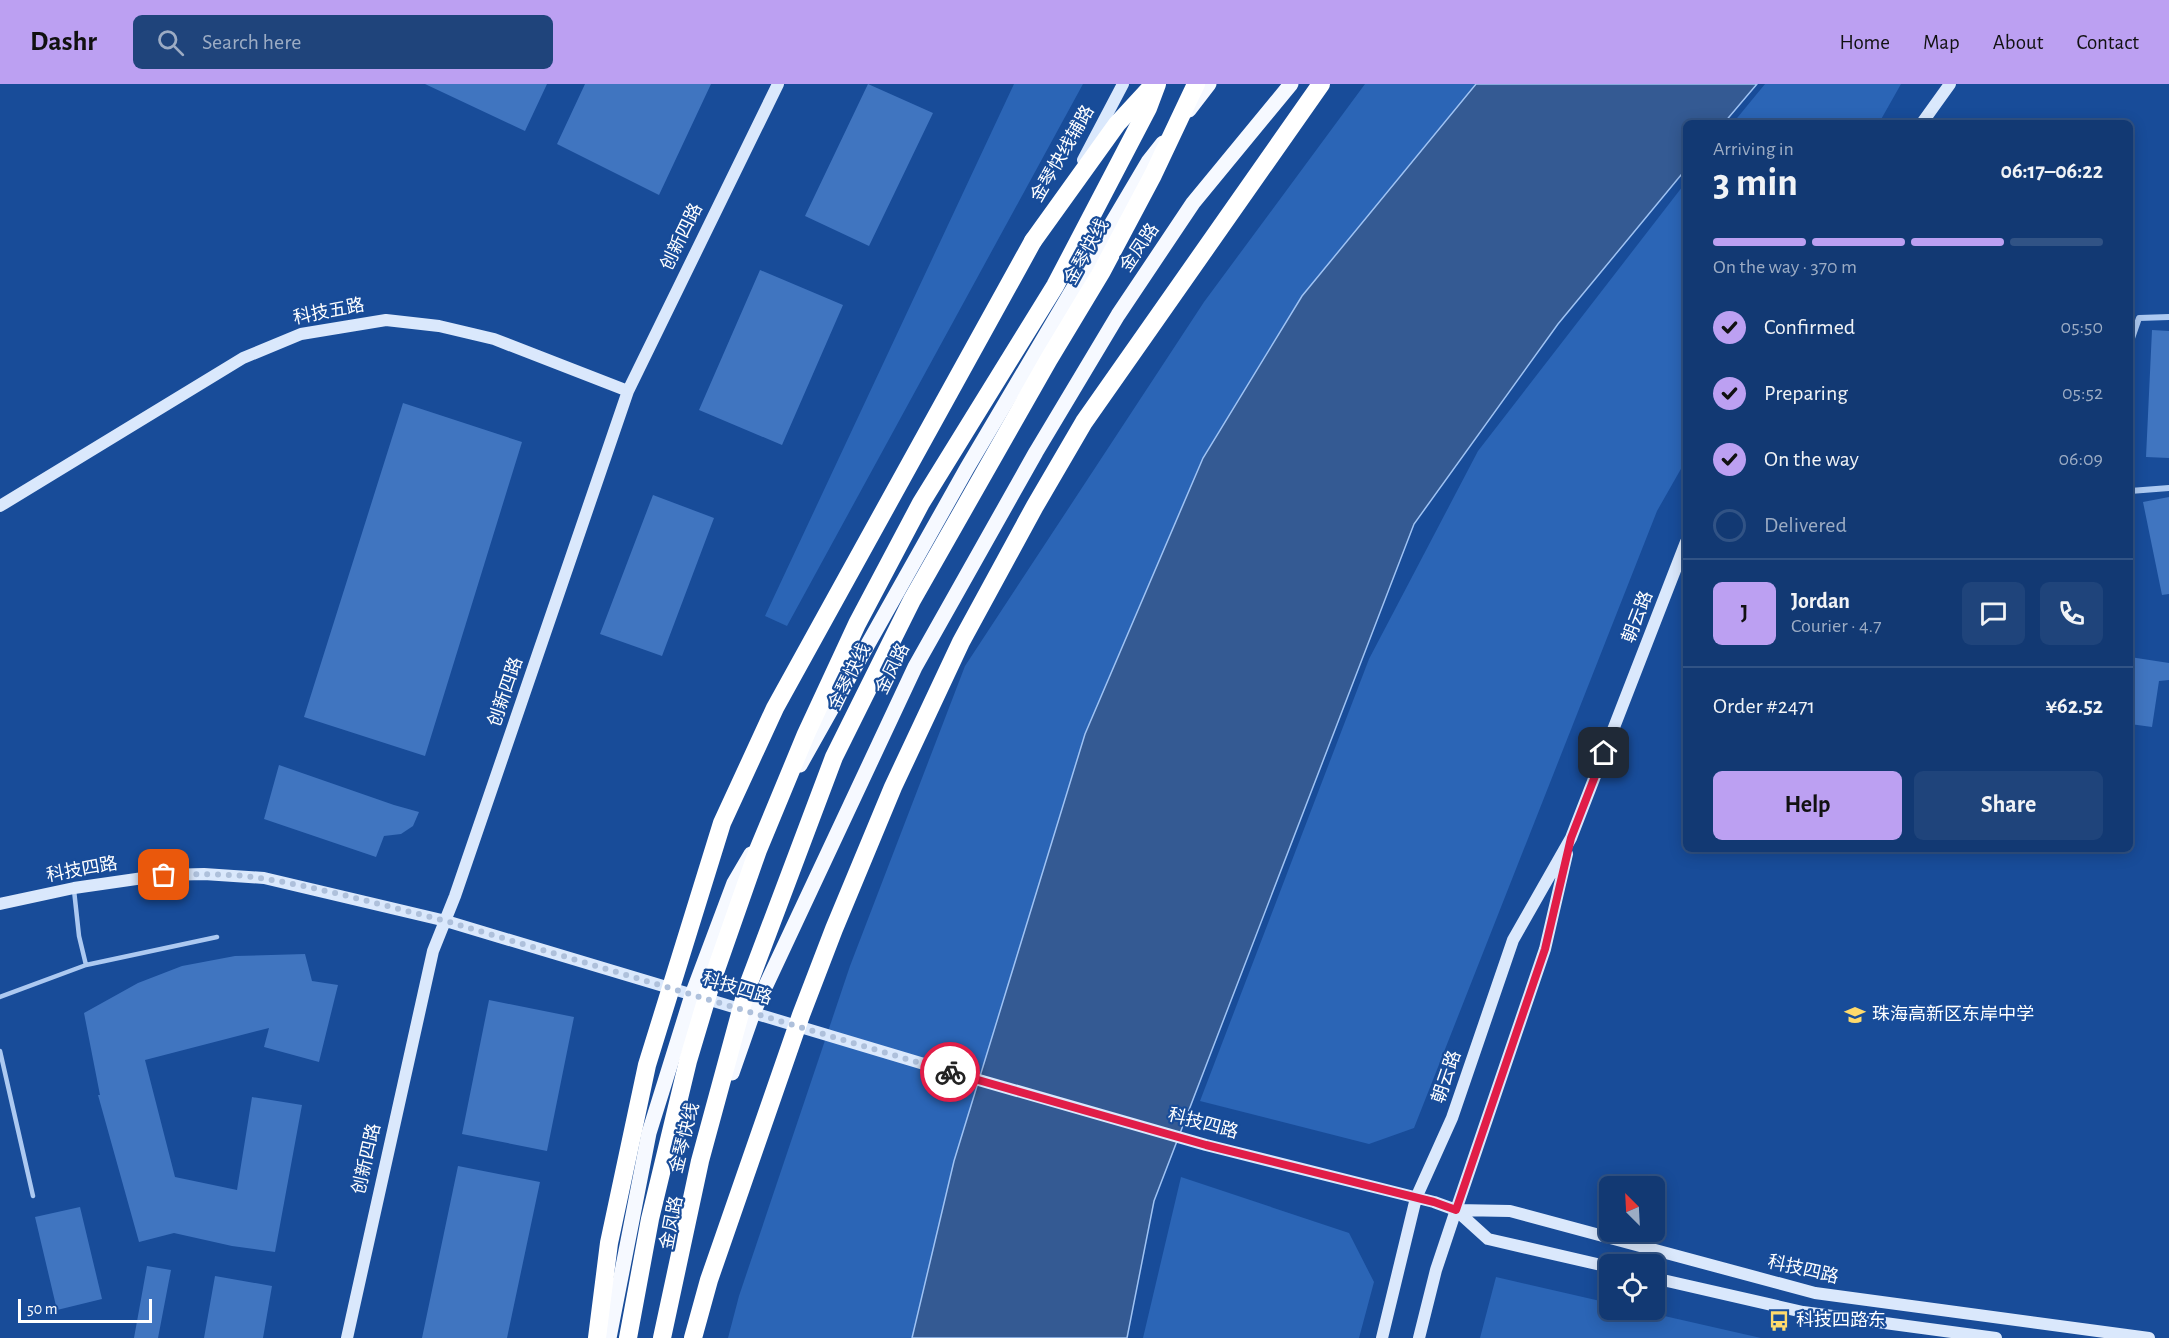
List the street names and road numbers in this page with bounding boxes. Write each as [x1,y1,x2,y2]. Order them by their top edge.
street label: 金琴快线辅路 [1026,102,1098,205]
street label: 创新四路 [656,200,706,273]
street label: 金琴快线 [1060,215,1112,288]
street label: 金凤路 [1116,219,1163,275]
street label: 科技五路 [292,294,366,328]
street label: 朝云路 [1618,588,1656,645]
street label: 金琴快线 [824,640,874,713]
street label: 金凤路 [871,640,913,697]
street label: 创新四路 [484,654,526,729]
street label: 科技四路 [45,853,119,885]
street label: 科技四路 [700,968,775,1008]
street label: 朝云路 [1428,1048,1464,1105]
street label: 金琴快线 [666,1100,702,1175]
street label: 科技四路 [1166,1104,1241,1142]
street label: 创新四路 [348,1121,384,1196]
street label: 金凤路 [656,1194,686,1251]
street label: 科技四路 [1766,1251,1841,1287]

